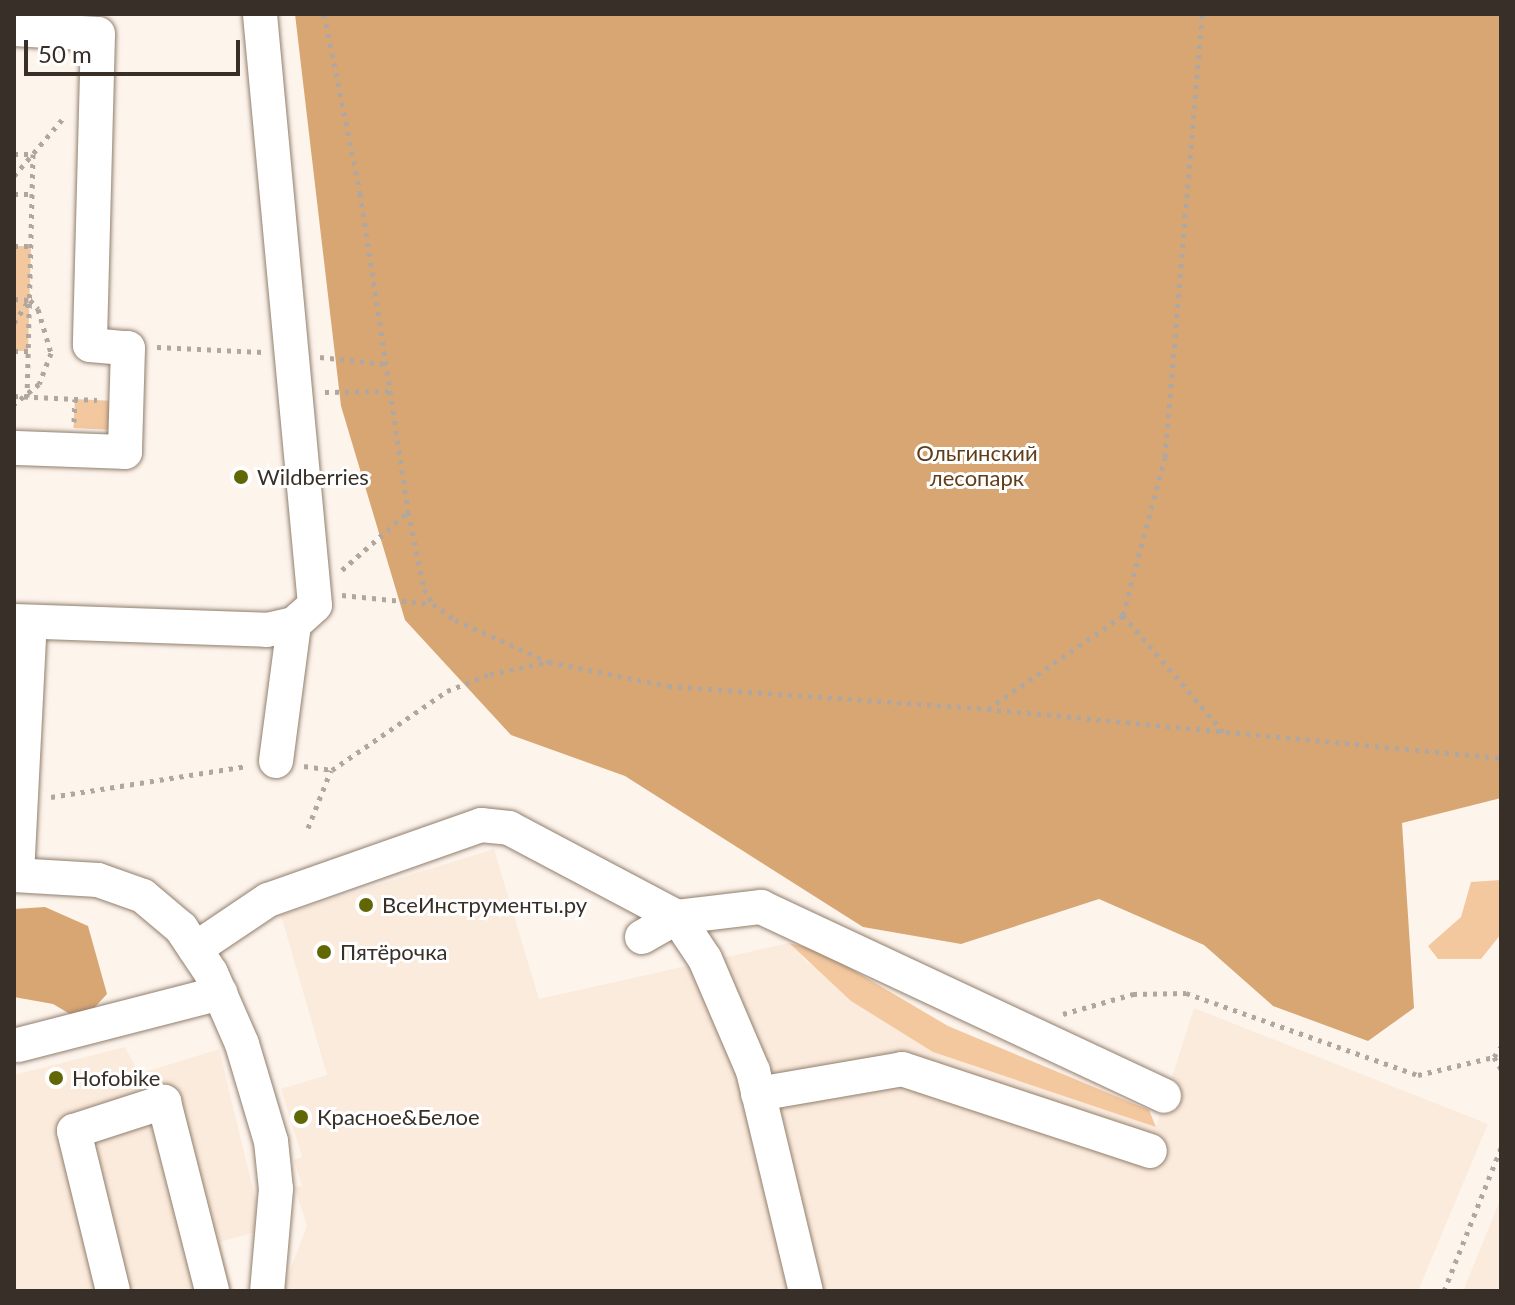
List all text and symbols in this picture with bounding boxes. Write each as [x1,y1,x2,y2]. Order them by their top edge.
scale bar [28,24,244,74]
text: 50 m [38,39,92,68]
park label: Ольгинский лесопарк [916,439,1038,490]
place label: Wildberries [257,464,369,490]
marker: Wildberries [232,468,250,486]
place label: ВсеИнструменты.ру [382,892,587,918]
marker: ВсеИнструменты.ру [357,896,375,914]
place label: Пятёрочка [340,939,447,965]
marker: Пятёрочка [315,943,333,961]
place label: Hofobike [72,1065,160,1091]
marker: Hofobike [47,1069,65,1087]
place label: Красное&Белое [317,1104,480,1130]
marker: Красное&Белое [292,1108,310,1126]

